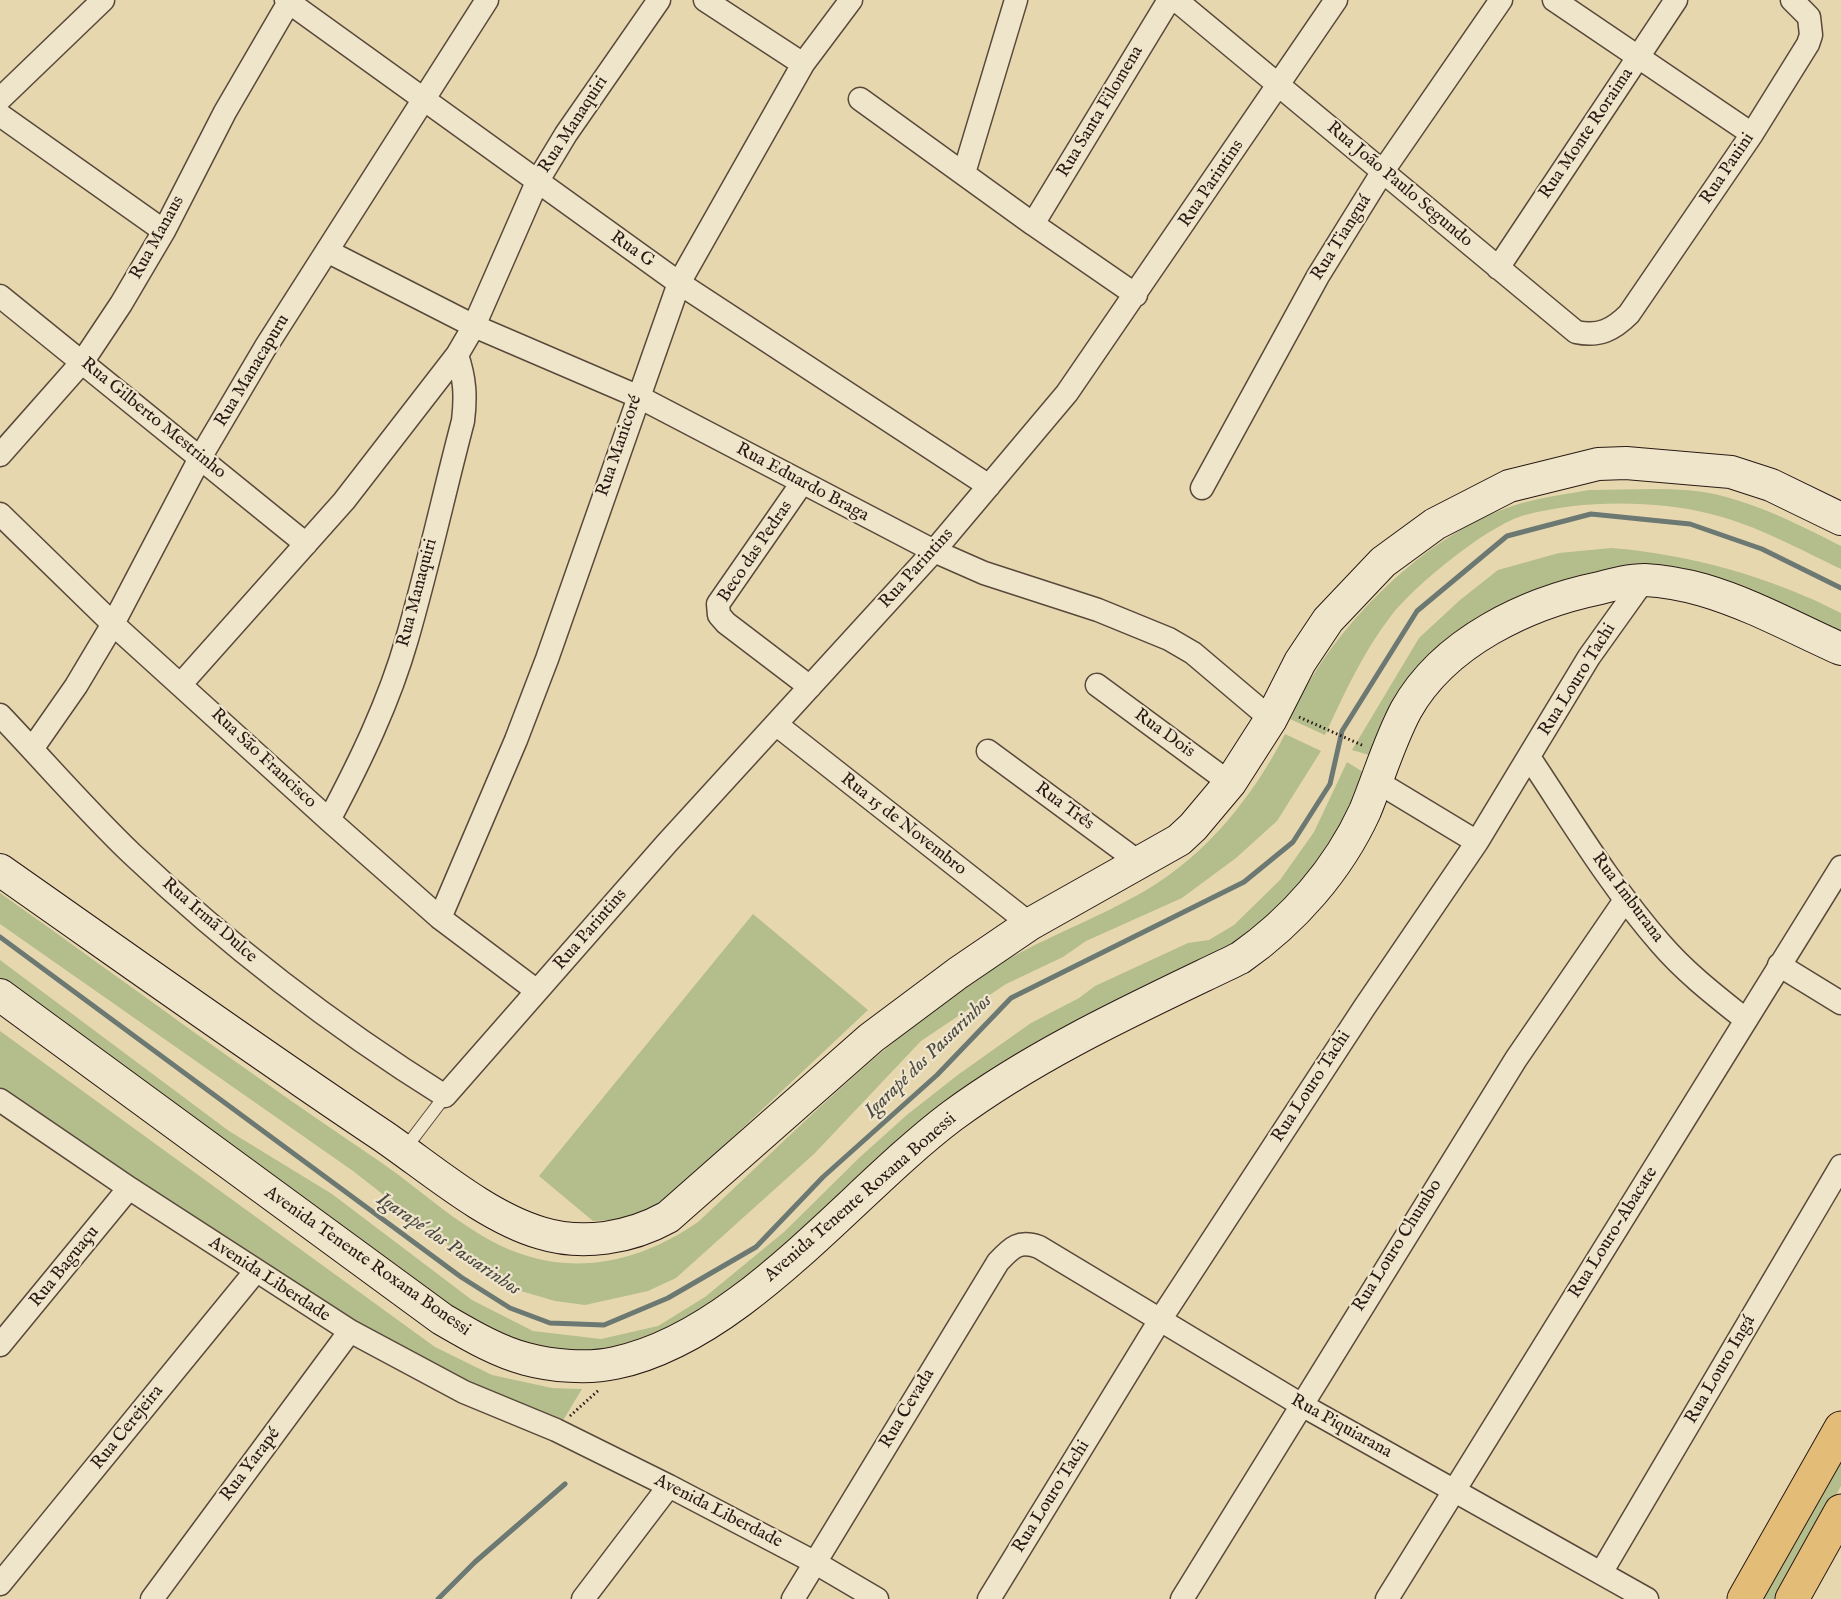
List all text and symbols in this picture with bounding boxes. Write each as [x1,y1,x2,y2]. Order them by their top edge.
street label: Rua Santa Filomena [1053,42,1149,182]
street label: Rua Monte Roraima [1535,65,1639,203]
street label: Rua Manaquiri [535,72,613,178]
street label: Rua João Paulo Segundo [1322,118,1476,252]
street label: Rua Pauini [1696,129,1760,209]
street label: Rua Parintins [1175,136,1249,232]
street label: Rua Tianguá [1307,191,1377,285]
street label: Rua Manaus [126,192,190,284]
street label: Rua G [606,227,658,273]
street label: Rua Manacapuru [211,311,295,431]
street label: Rua Gilberto Mestrinho [76,354,230,484]
street label: Rua Manicoré [593,392,647,500]
street label: Rua Eduardo Braga [732,439,872,527]
street label: Beco das Pedras [714,497,798,607]
street label: Rua Parintins [875,524,959,614]
street label: Rua Manaquiri [393,536,443,650]
street label: Rua Louro Tachi [1535,620,1621,740]
street label: Rua São Francisco [206,704,320,814]
street label: Rua Dois [1129,705,1199,763]
street label: Rua 15 de Novembro [836,769,970,881]
street label: Rua Três [1030,778,1098,836]
street label: Rua Imburana [1586,849,1668,947]
street label: Rua Irmã Dulce [157,874,261,968]
street label: Rua Parintins [550,885,632,975]
water label: Igarapé dos Passarinhos [860,990,998,1124]
street label: Rua Louro Tachi [1268,1027,1356,1147]
street label: Avenida Tenente Roxana Bonessi [761,1109,961,1287]
street label: Rua Louro-Abacate [1565,1163,1663,1303]
street label: Rua Louro Chumbo [1349,1176,1447,1316]
street label: Avenida Tenente Roxana Bonessi [260,1182,474,1342]
water label: Igarapé dos Passarinhos [372,1188,524,1302]
street label: Rua Baguaçu [26,1222,104,1312]
street label: Avenida Liberdade [204,1233,334,1327]
street label: Rua Louro Ingá [1681,1312,1761,1428]
street label: Rua Cevada [876,1365,940,1453]
street label: Rua Cerejeira [87,1381,169,1475]
street label: Rua Piquiarana [1287,1390,1395,1464]
street label: Rua Yarapé [216,1424,286,1506]
street label: Rua Louro Tachi [1009,1437,1095,1557]
street label: Avenida Liberdade [650,1470,786,1554]

